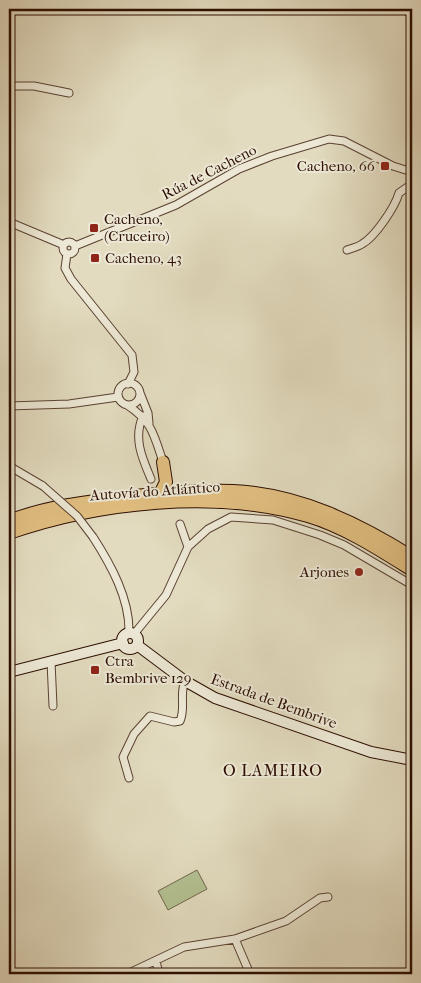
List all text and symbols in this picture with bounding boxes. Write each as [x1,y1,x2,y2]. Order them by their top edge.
street label: Rúa de Cacheno [159,140,260,204]
place label: Cacheno, 66 [297,157,376,175]
marker: Cacheno, 66 [379,160,391,172]
place label: Cacheno, (Cruceiro) [104,210,170,245]
marker: Cacheno, (Cruceiro) [88,222,100,234]
place label: Cacheno, 43 [105,249,182,267]
marker: Cacheno, 43 [89,252,101,264]
street label: Autovía do Atlántico [88,477,221,505]
place label: Arjones [299,563,349,581]
marker: Arjones [353,566,365,578]
place label: Ctra Bembrive 129 [105,652,192,687]
marker: Ctra Bembrive 129 [89,664,101,676]
street label: Estrada de Bembrive [208,670,340,732]
district label: O LAMEIRO [223,761,323,780]

